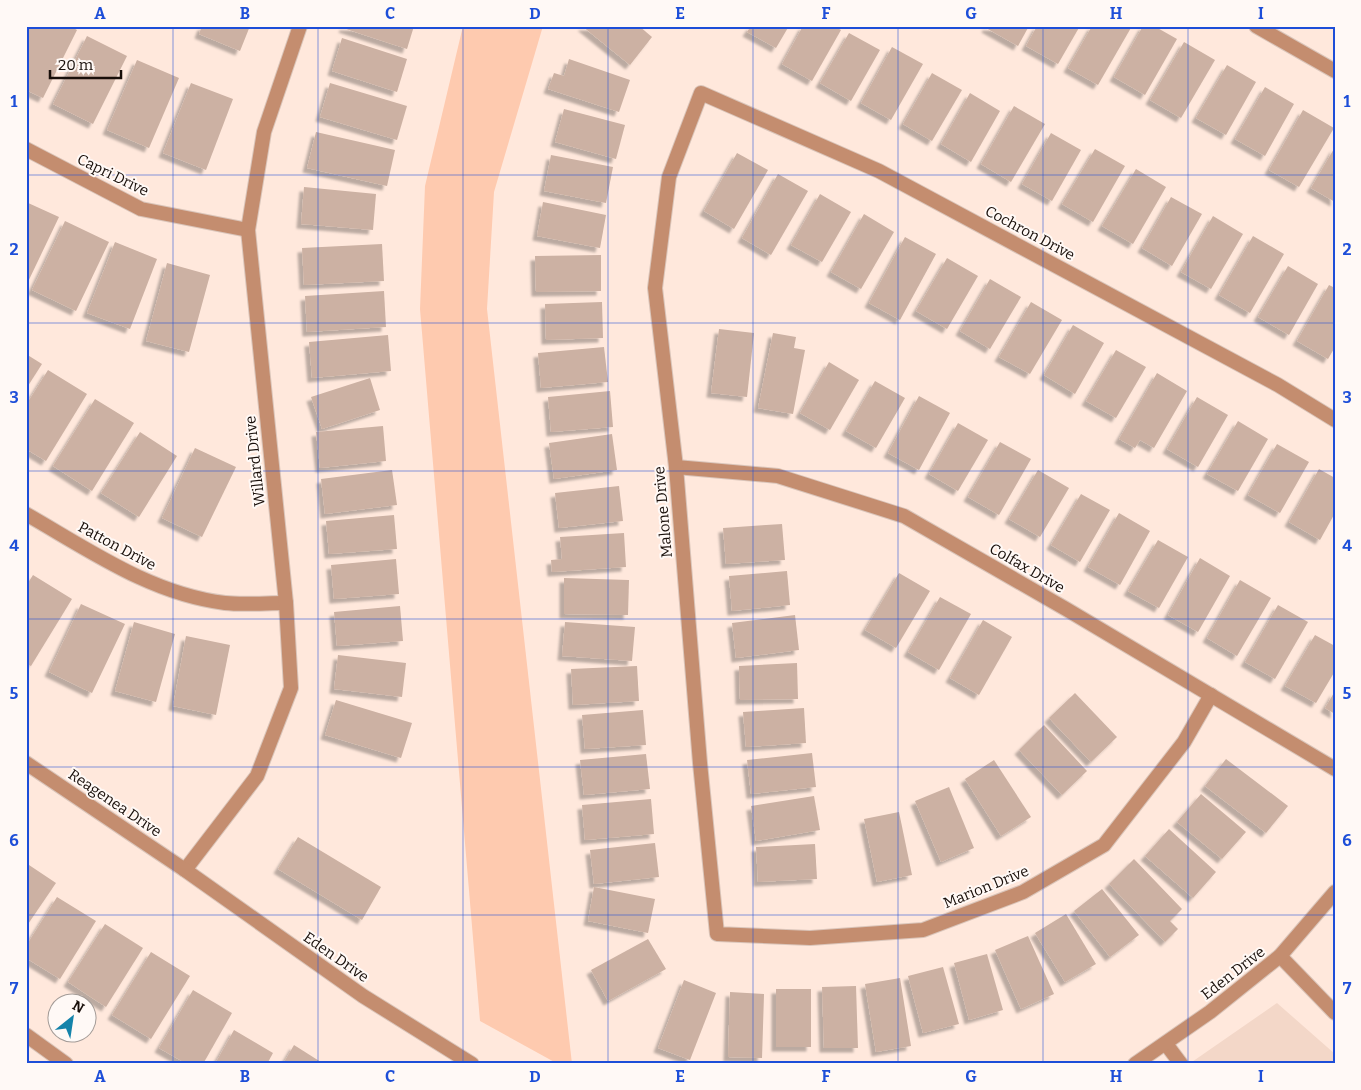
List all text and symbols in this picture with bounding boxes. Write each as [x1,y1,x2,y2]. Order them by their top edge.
text: A [94,4,106,23]
text: B [240,4,250,23]
text: C [385,4,395,23]
text: D [529,4,541,23]
text: E [675,4,685,23]
text: F [822,4,831,23]
text: G [965,4,977,23]
text: H [1110,4,1123,23]
text: I [1258,4,1264,23]
scale bar [50,48,121,80]
text: 20 m [58,56,94,74]
text: 1 [11,92,18,111]
text: 1 [1344,92,1351,111]
street label: Capri Drive [74,150,152,200]
street label: Cochron Drive [982,202,1078,264]
text: 2 [9,240,19,259]
text: 2 [1342,240,1352,259]
text: 3 [9,388,19,407]
text: 3 [1342,388,1352,407]
street label: Willard Drive [241,415,269,507]
street label: Malone Drive [650,465,676,559]
street label: Patton Drive [75,518,159,574]
text: 4 [9,536,19,555]
text: 4 [1342,536,1352,555]
street label: Colfax Drive [986,539,1068,597]
text: 5 [10,684,19,703]
text: 5 [1343,684,1352,703]
street label: Reagenea Drive [65,765,165,841]
text: 6 [9,831,19,850]
text: 6 [1342,831,1352,850]
street label: Marion Drive [941,862,1031,912]
street label: Eden Drive [300,928,372,986]
street label: Eden Drive [1198,943,1268,1003]
text: 7 [10,979,19,998]
text: 7 [1343,979,1352,998]
north arrow [48,992,98,1042]
text: N [69,997,87,1017]
text: A [94,1067,106,1086]
text: B [240,1067,250,1086]
text: C [385,1067,395,1086]
text: D [529,1067,541,1086]
text: E [675,1067,685,1086]
text: F [822,1067,831,1086]
text: G [965,1067,977,1086]
text: H [1110,1067,1123,1086]
text: I [1258,1067,1264,1086]

